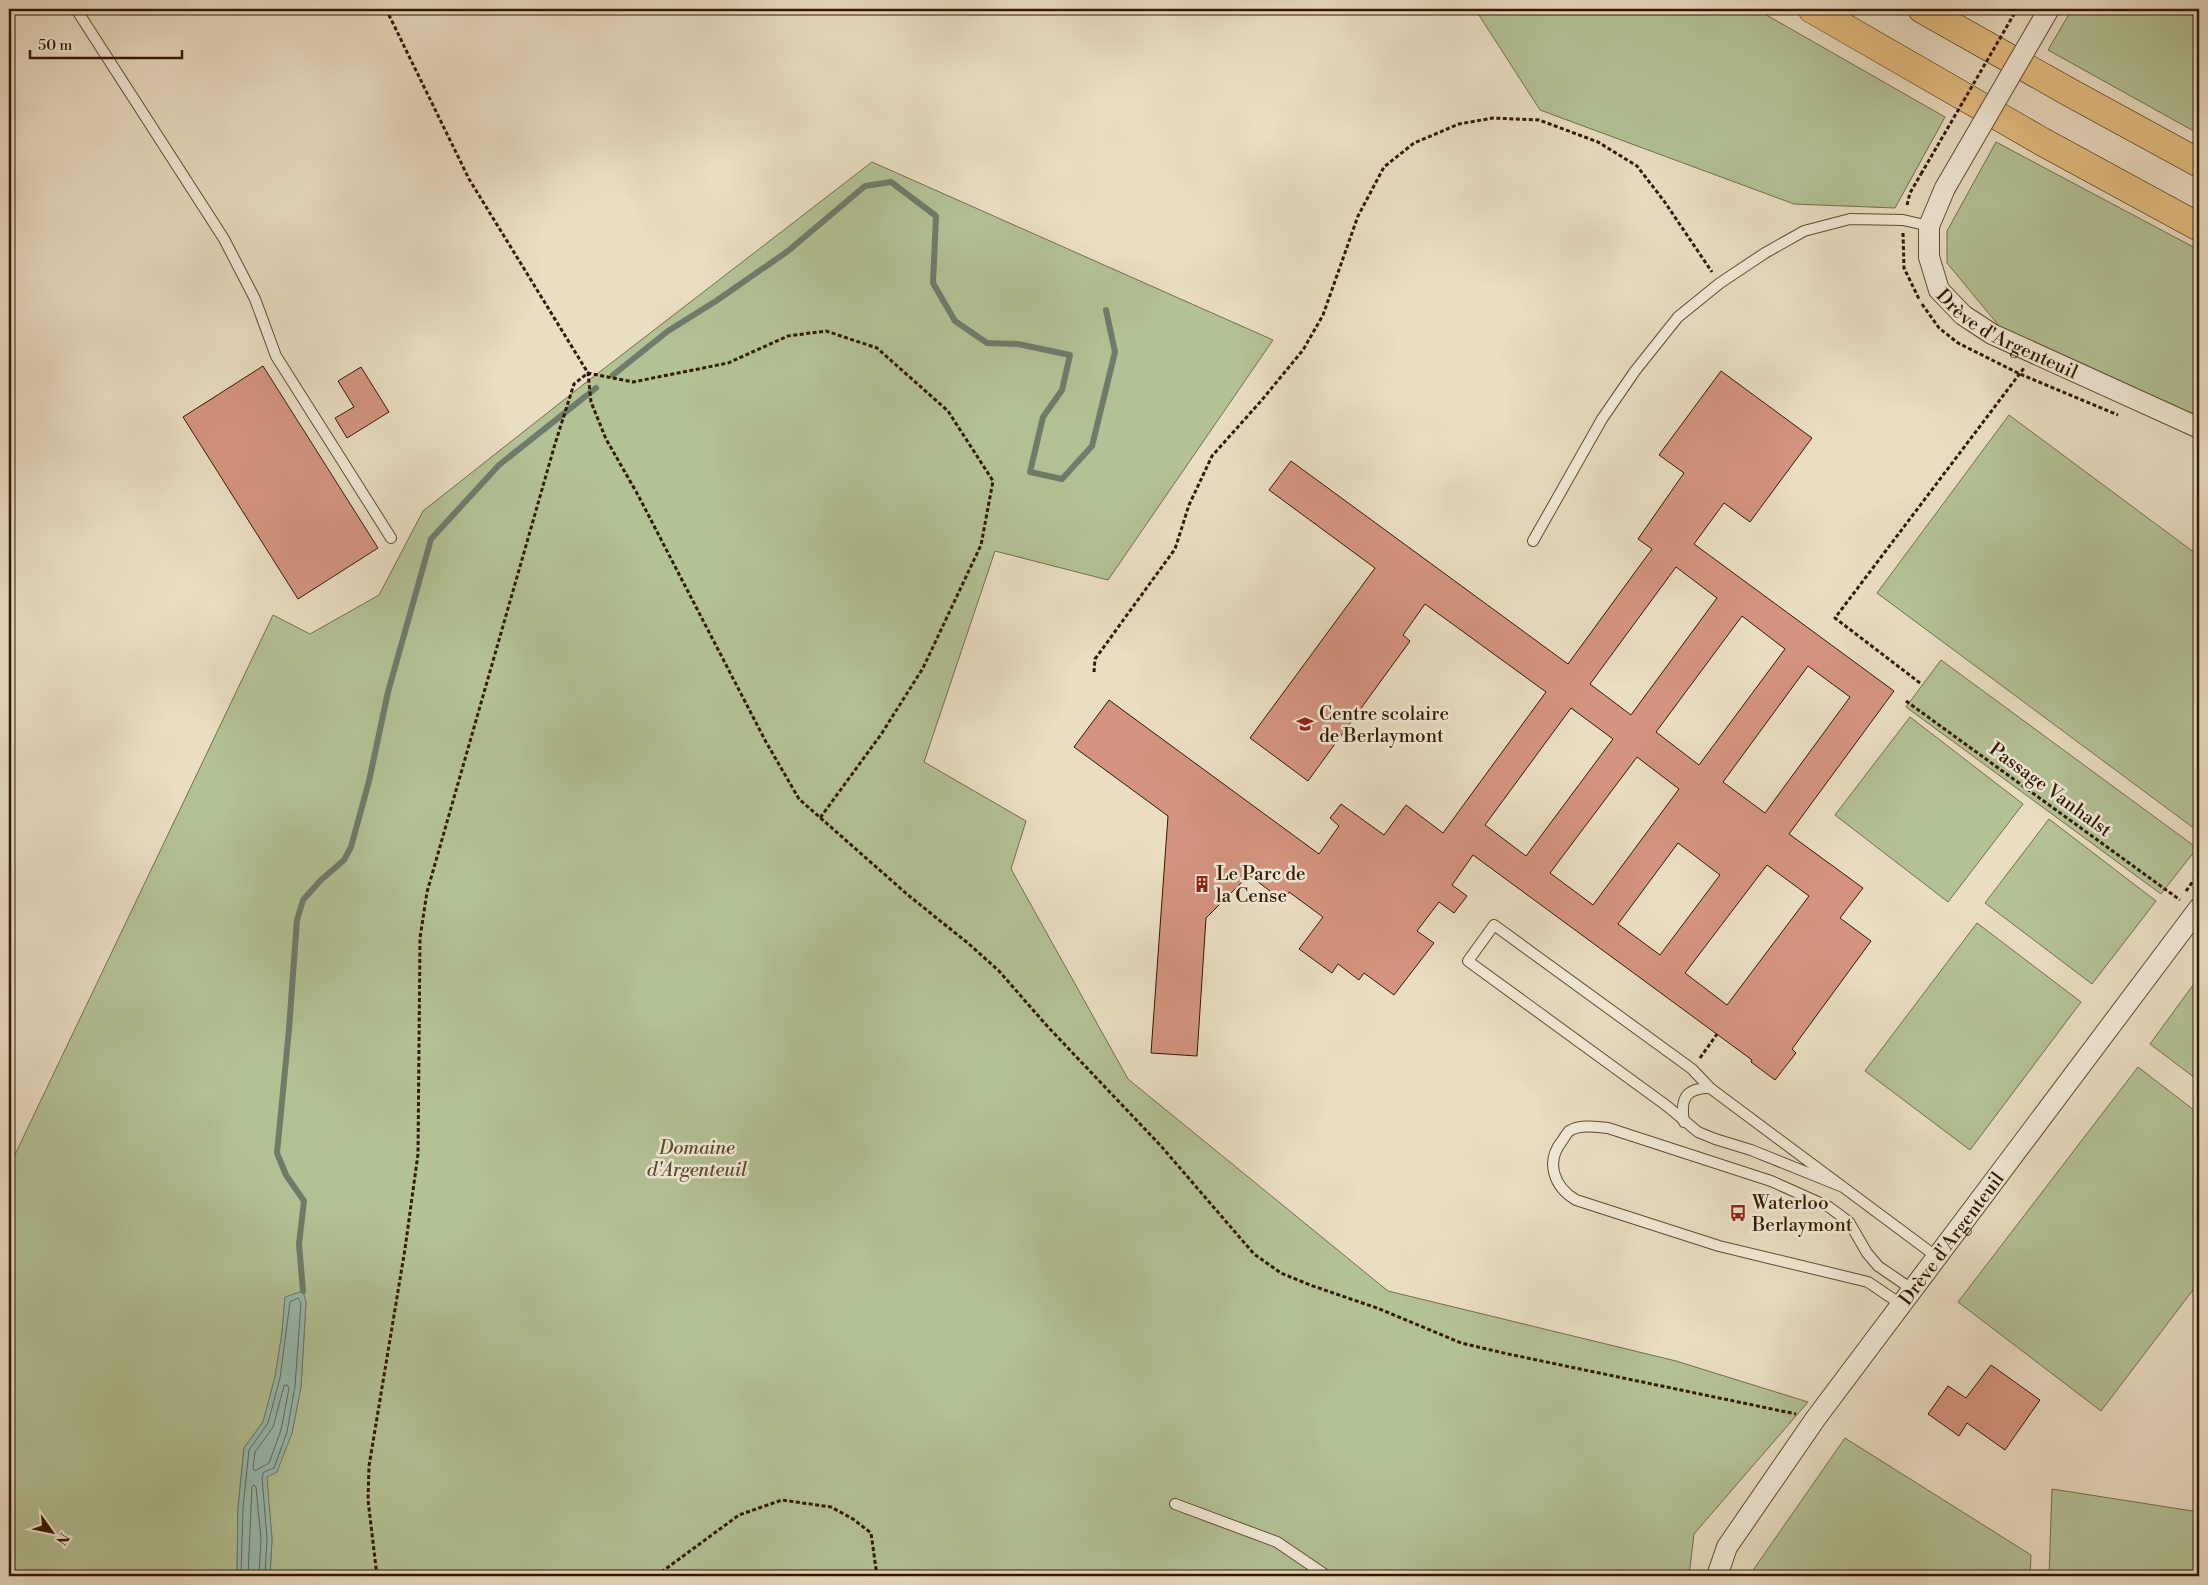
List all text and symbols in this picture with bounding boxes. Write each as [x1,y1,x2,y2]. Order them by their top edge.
scale bar [30,28,182,60]
text: 50 m [38,36,72,55]
street label: Drève d'Argenteuil [1931,284,2082,385]
place label: Centre scolaire de Berlaymont [1319,702,1449,748]
school or university icon: Centre scolaire de Berlaymont [1295,714,1315,734]
street label: Passage Vanhalst [1984,737,2117,842]
place label: Le Parc de la Cense [1216,862,1306,908]
building icon: Le Parc de la Cense [1192,874,1212,894]
park label: Domaine d'Argenteuil [647,1136,747,1182]
street label: Drève d'Argenteuil [1894,1167,2010,1310]
place label: Waterloo Berlaymont [1751,1191,1853,1237]
bus stop icon: Waterloo Berlaymont [1728,1203,1748,1223]
north arrow [28,1508,78,1558]
text: N [51,1529,73,1548]

